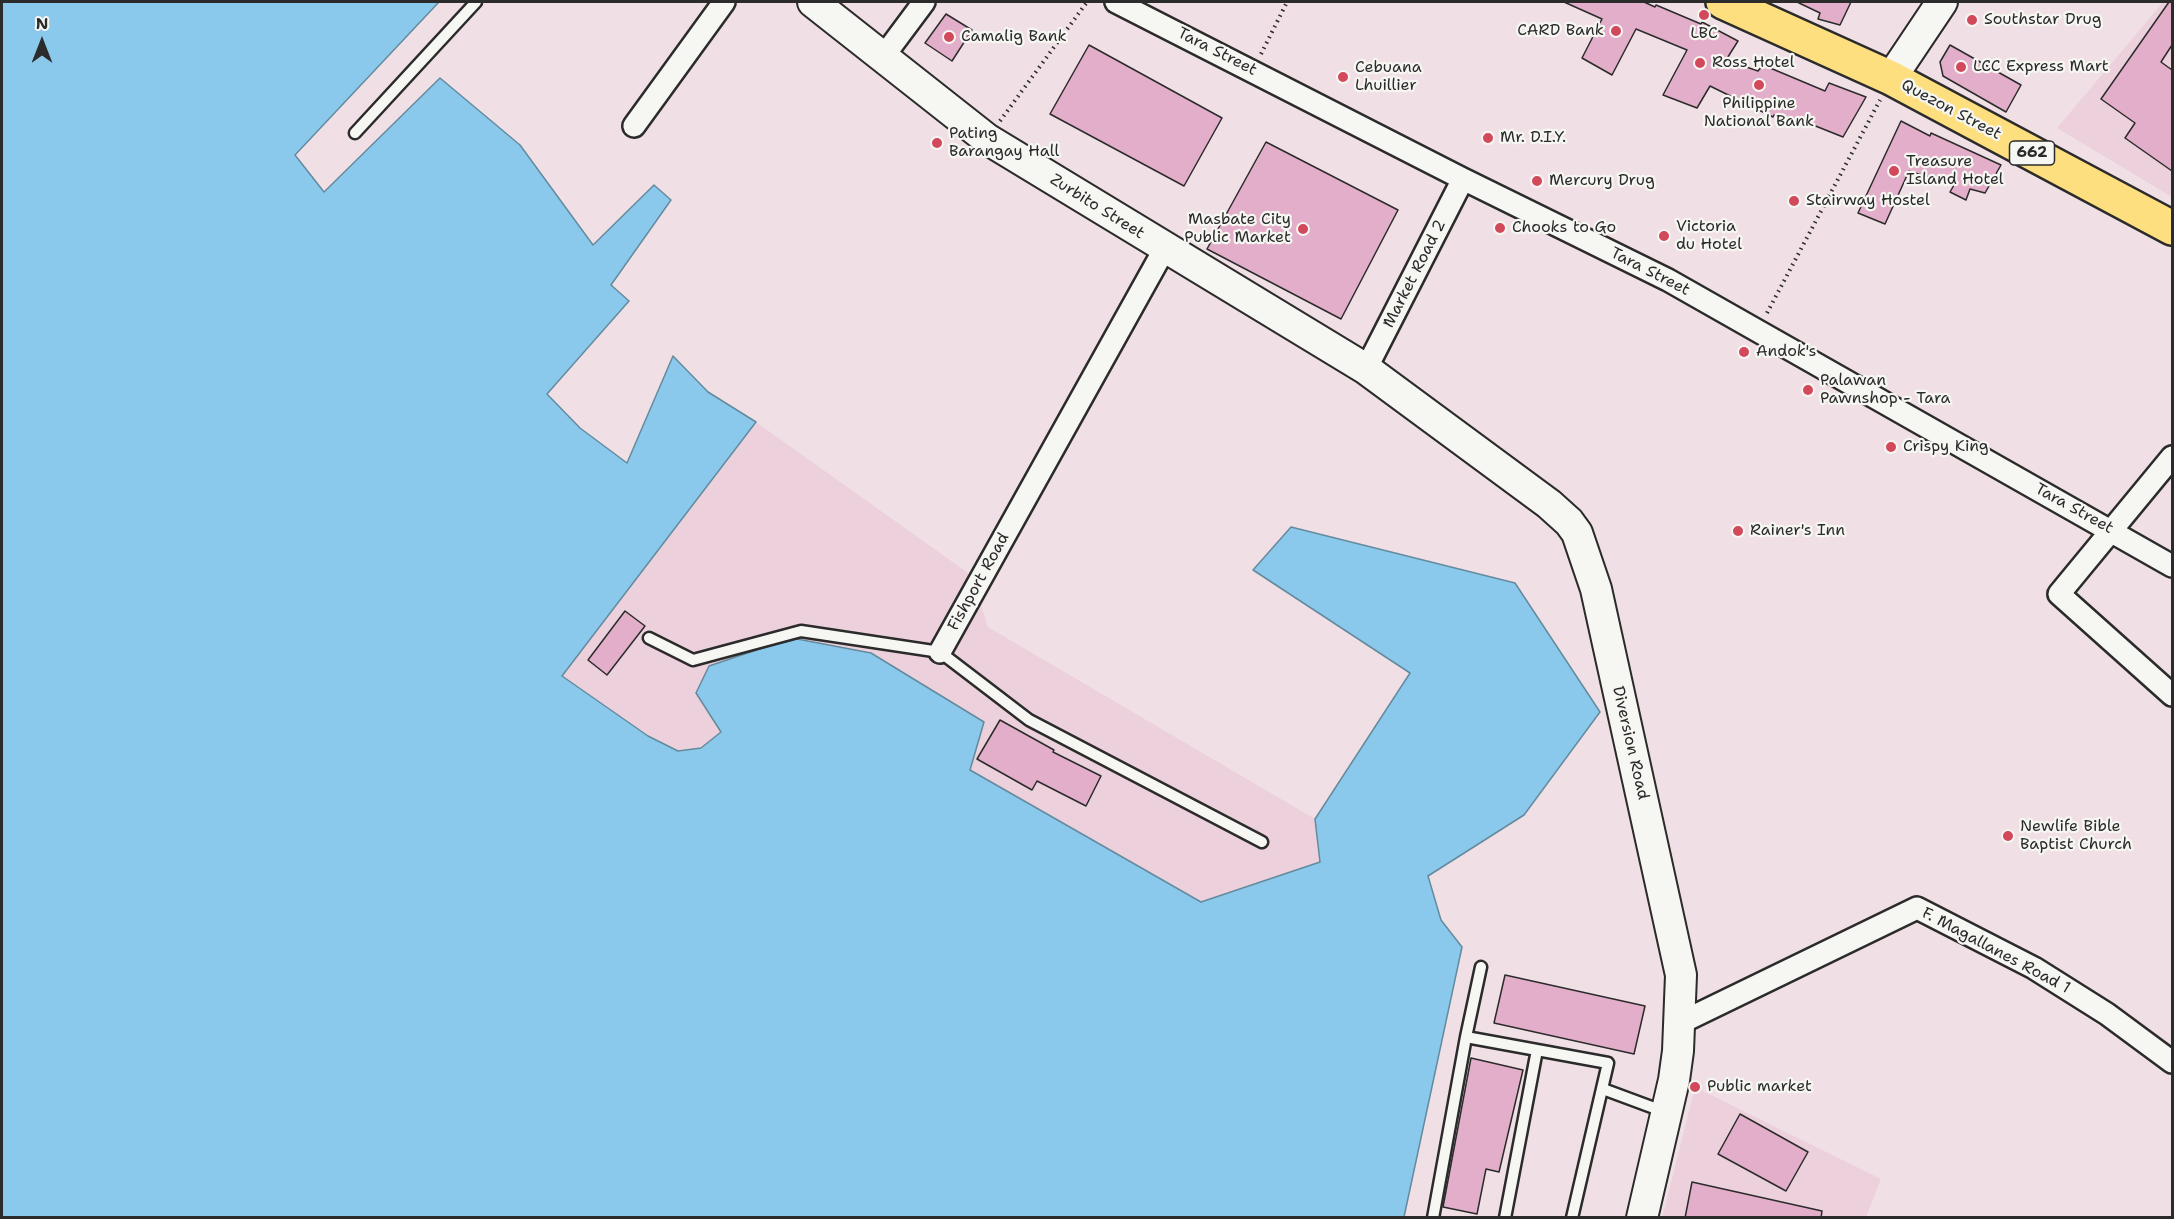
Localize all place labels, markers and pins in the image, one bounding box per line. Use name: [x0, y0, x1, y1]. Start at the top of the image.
marker: LBC: [1697, 8, 1711, 22]
place label: Southstar Drug: [1984, 10, 2102, 30]
marker: Southstar Drug: [1965, 13, 1979, 27]
place label: CARD Bank: [1517, 21, 1604, 41]
marker: CARD Bank: [1609, 24, 1623, 38]
place label: LBC: [1690, 24, 1718, 44]
place label: Camalig Bank: [961, 27, 1067, 47]
marker: Camalig Bank: [942, 30, 956, 44]
place label: Ross Hotel: [1712, 53, 1794, 73]
marker: Ross Hotel: [1693, 56, 1707, 70]
place label: LCC Express Mart: [1973, 57, 2109, 77]
place label: Cebuana Lhuillier: [1355, 58, 1422, 96]
marker: LCC Express Mart: [1954, 60, 1968, 74]
marker: Cebuana Lhuillier: [1336, 70, 1350, 84]
marker: Philippine National Bank: [1752, 78, 1766, 92]
place label: Philippine National Bank: [1704, 94, 1814, 132]
place label: Pating Barangay Hall: [949, 124, 1059, 162]
place label: Mr. D.I.Y.: [1500, 128, 1566, 148]
marker: Mr. D.I.Y.: [1481, 131, 1495, 145]
marker: Pating Barangay Hall: [930, 136, 944, 150]
place label: Treasure Island Hotel: [1906, 152, 2004, 190]
marker: Treasure Island Hotel: [1887, 164, 1901, 178]
place label: Mercury Drug: [1549, 171, 1655, 191]
marker: Mercury Drug: [1530, 174, 1544, 188]
place label: Stairway Hostel: [1806, 191, 1930, 211]
marker: Stairway Hostel: [1787, 194, 1801, 208]
place label: Masbate City Public Market: [1184, 210, 1291, 248]
place label: Victoria du Hotel: [1676, 217, 1742, 255]
place label: Chooks to Go: [1512, 218, 1616, 238]
marker: Chooks to Go: [1493, 221, 1507, 235]
marker: Masbate City Public Market: [1296, 222, 1310, 236]
marker: Victoria du Hotel: [1657, 229, 1671, 243]
place label: Andok's: [1756, 342, 1816, 362]
marker: Andok's: [1737, 345, 1751, 359]
place label: Palawan Pawnshop - Tara: [1820, 371, 1950, 409]
marker: Palawan Pawnshop - Tara: [1801, 383, 1815, 397]
place label: Crispy King: [1903, 437, 1989, 457]
marker: Crispy King: [1884, 440, 1898, 454]
place label: Rainer's Inn: [1750, 521, 1845, 541]
marker: Rainer's Inn: [1731, 524, 1745, 538]
place label: Newlife Bible Baptist Church: [2020, 817, 2132, 855]
marker: Newlife Bible Baptist Church: [2001, 829, 2015, 843]
place label: Public market: [1707, 1077, 1812, 1097]
marker: Public market: [1688, 1080, 1702, 1094]

